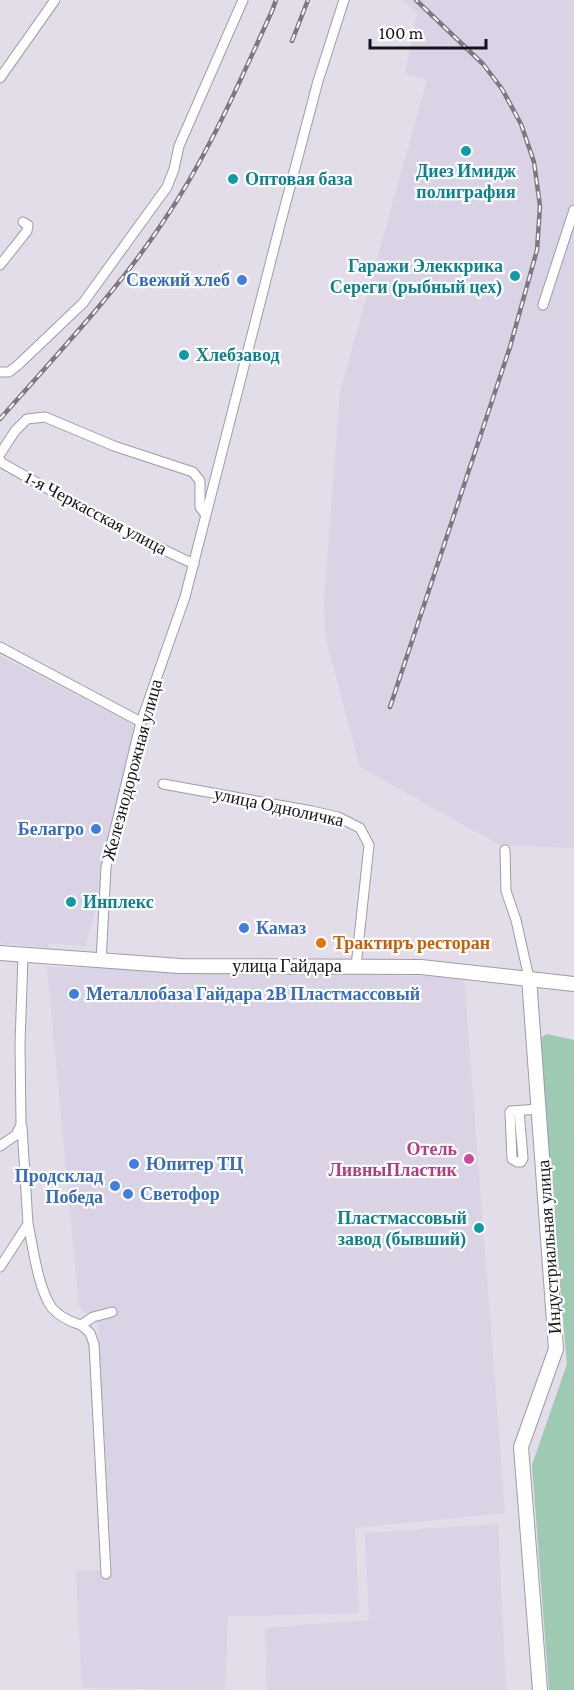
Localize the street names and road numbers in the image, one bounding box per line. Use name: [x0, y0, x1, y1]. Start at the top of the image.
street label: 1-я Черкасская улица: [22, 467, 170, 559]
street label: Железнодорожная улица: [98, 677, 166, 863]
street label: улица Одноличка: [212, 783, 346, 831]
street label: улица Гайдара: [232, 956, 342, 976]
street label: Индустриальная улица: [533, 1159, 565, 1335]

